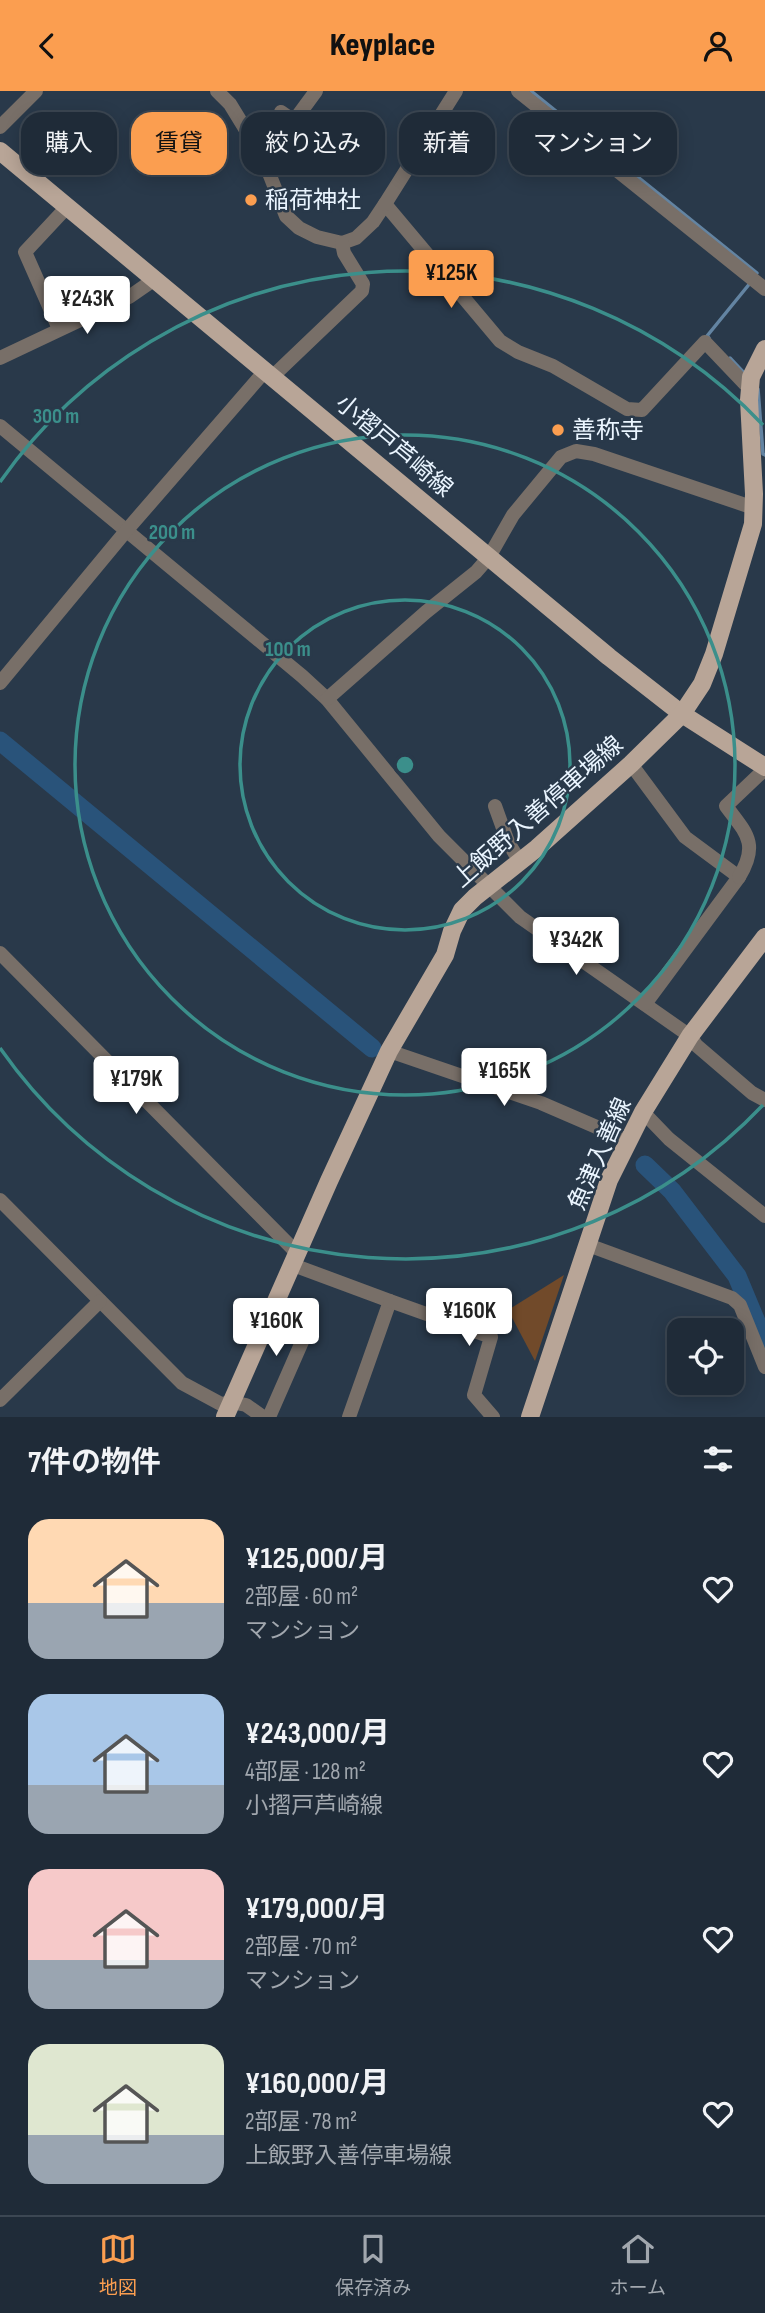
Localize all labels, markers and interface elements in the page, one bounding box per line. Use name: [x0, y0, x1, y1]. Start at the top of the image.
text: Keyplace: [330, 26, 435, 65]
icon: back: [28, 27, 66, 65]
icon: person: [699, 27, 737, 65]
chip: 購入: [21, 112, 117, 175]
chip: 賃貸: [131, 112, 227, 175]
chip: 絞り込み: [241, 112, 385, 175]
chip: 新着: [399, 112, 495, 175]
chip: マンション: [509, 112, 677, 175]
place label: 稲荷神社: [265, 186, 361, 215]
marker: 稲荷神社: [243, 192, 259, 208]
pin: ¥125K: [402, 251, 500, 310]
text: ¥125K: [425, 259, 477, 287]
pin: ¥243K: [38, 277, 136, 336]
text: ¥243K: [60, 285, 114, 313]
street label: 小摺戸芦崎線: [330, 389, 458, 503]
text: 300 m: [33, 404, 79, 429]
place label: 善称寺: [572, 416, 644, 445]
marker: 善称寺: [550, 422, 566, 438]
text: 200 m: [149, 520, 195, 545]
text: 100 m: [265, 637, 311, 662]
street label: 上飯野入善停車場線: [447, 730, 629, 894]
centre of rings: [393, 753, 417, 777]
pin: ¥342K: [527, 917, 625, 977]
text: ¥342K: [549, 926, 603, 954]
pin: ¥165K: [455, 1049, 553, 1108]
pin: ¥179K: [87, 1056, 185, 1116]
text: ¥165K: [477, 1057, 531, 1085]
text: ¥179K: [110, 1065, 162, 1093]
street label: 魚津入善線: [562, 1093, 638, 1215]
pin: ¥160K: [420, 1289, 518, 1348]
text: ¥160K: [442, 1297, 496, 1325]
pin: ¥160K: [227, 1299, 325, 1358]
text: ¥160K: [249, 1307, 303, 1335]
map controls: [667, 1318, 744, 1395]
button: locate: [667, 1318, 744, 1395]
icon: filters: [699, 1440, 737, 1478]
text: 7件の物件: [28, 1445, 161, 1481]
text: ¥125,000/月: [245, 1541, 388, 1577]
icon: home: [84, 1547, 168, 1631]
icon: heart: [699, 1570, 737, 1608]
text: 2部屋 · 60 m²: [245, 1583, 358, 1611]
text: マンション: [245, 1617, 360, 1645]
text: ¥243,000/月: [245, 1716, 390, 1752]
icon: home: [84, 1722, 168, 1806]
icon: heart: [699, 1745, 737, 1783]
text: 4部屋 · 128 m²: [245, 1758, 366, 1786]
text: 小摺戸芦崎線: [245, 1792, 383, 1820]
text: ¥179,000/月: [245, 1891, 388, 1927]
icon: home: [84, 1897, 168, 1981]
icon: heart: [699, 1920, 737, 1958]
text: 2部屋 · 70 m²: [245, 1933, 357, 1961]
text: マンション: [245, 1967, 360, 1995]
text: ¥160,000/月: [245, 2066, 389, 2102]
icon: home: [84, 2072, 168, 2156]
icon: heart: [699, 2095, 737, 2133]
text: 2部屋 · 78 m²: [245, 2108, 357, 2136]
text: 上飯野入善停車場線: [245, 2142, 452, 2170]
tab: 地図: [99, 2230, 137, 2300]
tab: 保存済み: [335, 2230, 411, 2300]
tab: ホーム: [609, 2230, 666, 2300]

